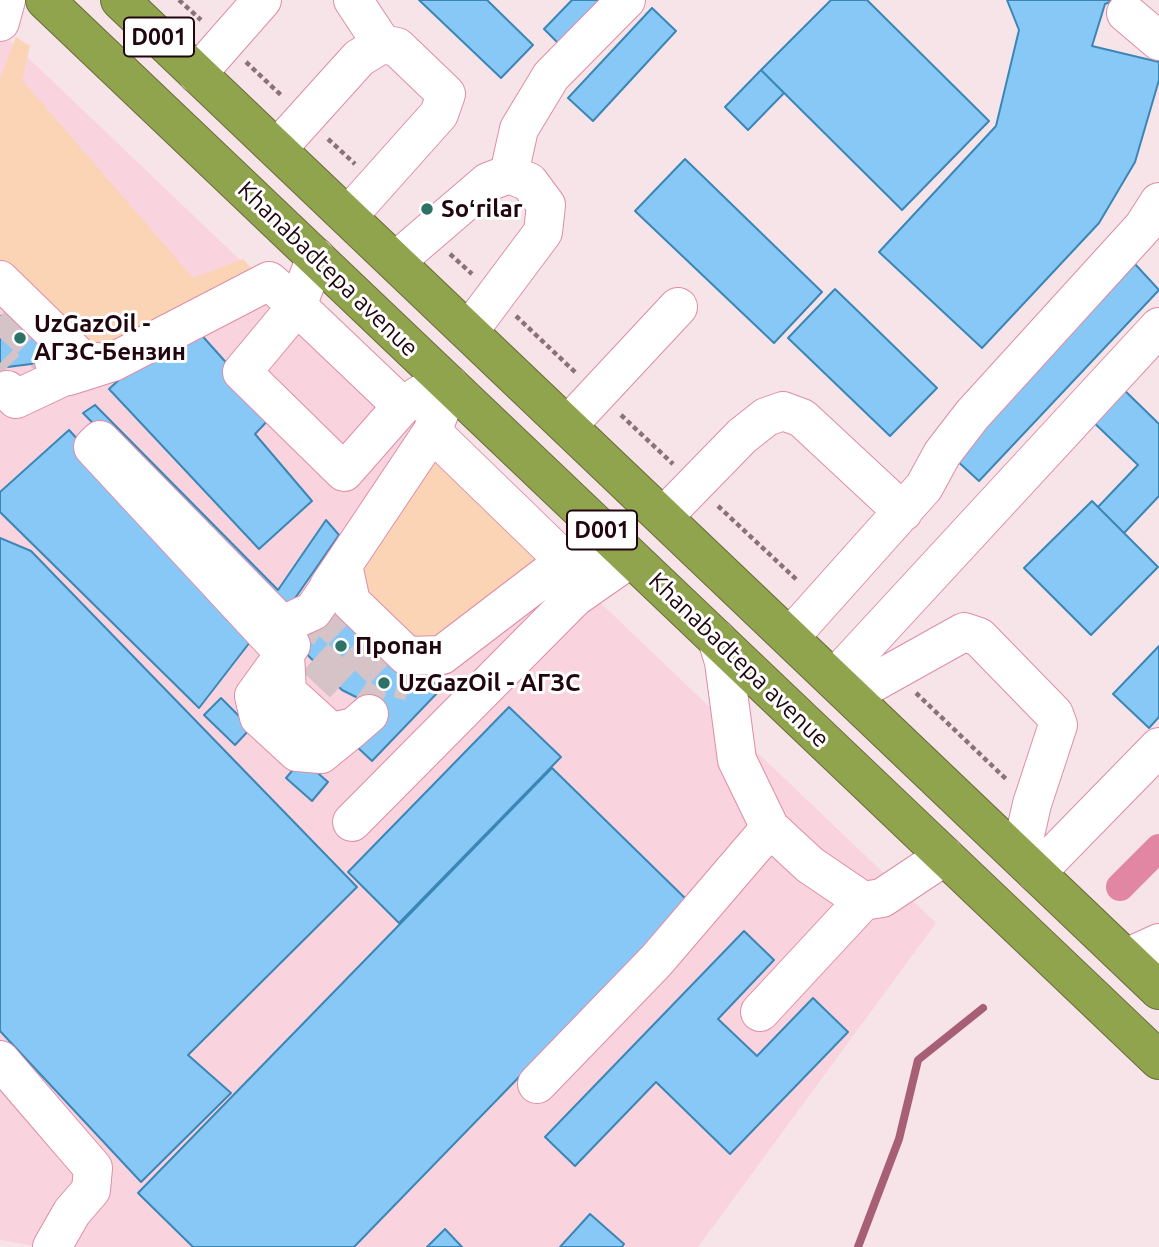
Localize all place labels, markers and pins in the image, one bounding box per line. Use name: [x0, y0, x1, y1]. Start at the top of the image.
place label: Soʻrilar: [441, 195, 523, 223]
marker: Soʻrilar: [419, 201, 435, 217]
place label: UzGazOil - АГЗС-Бензин: [34, 310, 186, 366]
marker: UzGazOil - АГЗС-Бензин: [12, 330, 28, 346]
place label: Пропан: [355, 632, 442, 660]
marker: Пропан: [333, 638, 349, 654]
place label: UzGazOil - АГЗС: [398, 669, 580, 697]
marker: UzGazOil - АГЗС: [376, 675, 392, 691]

